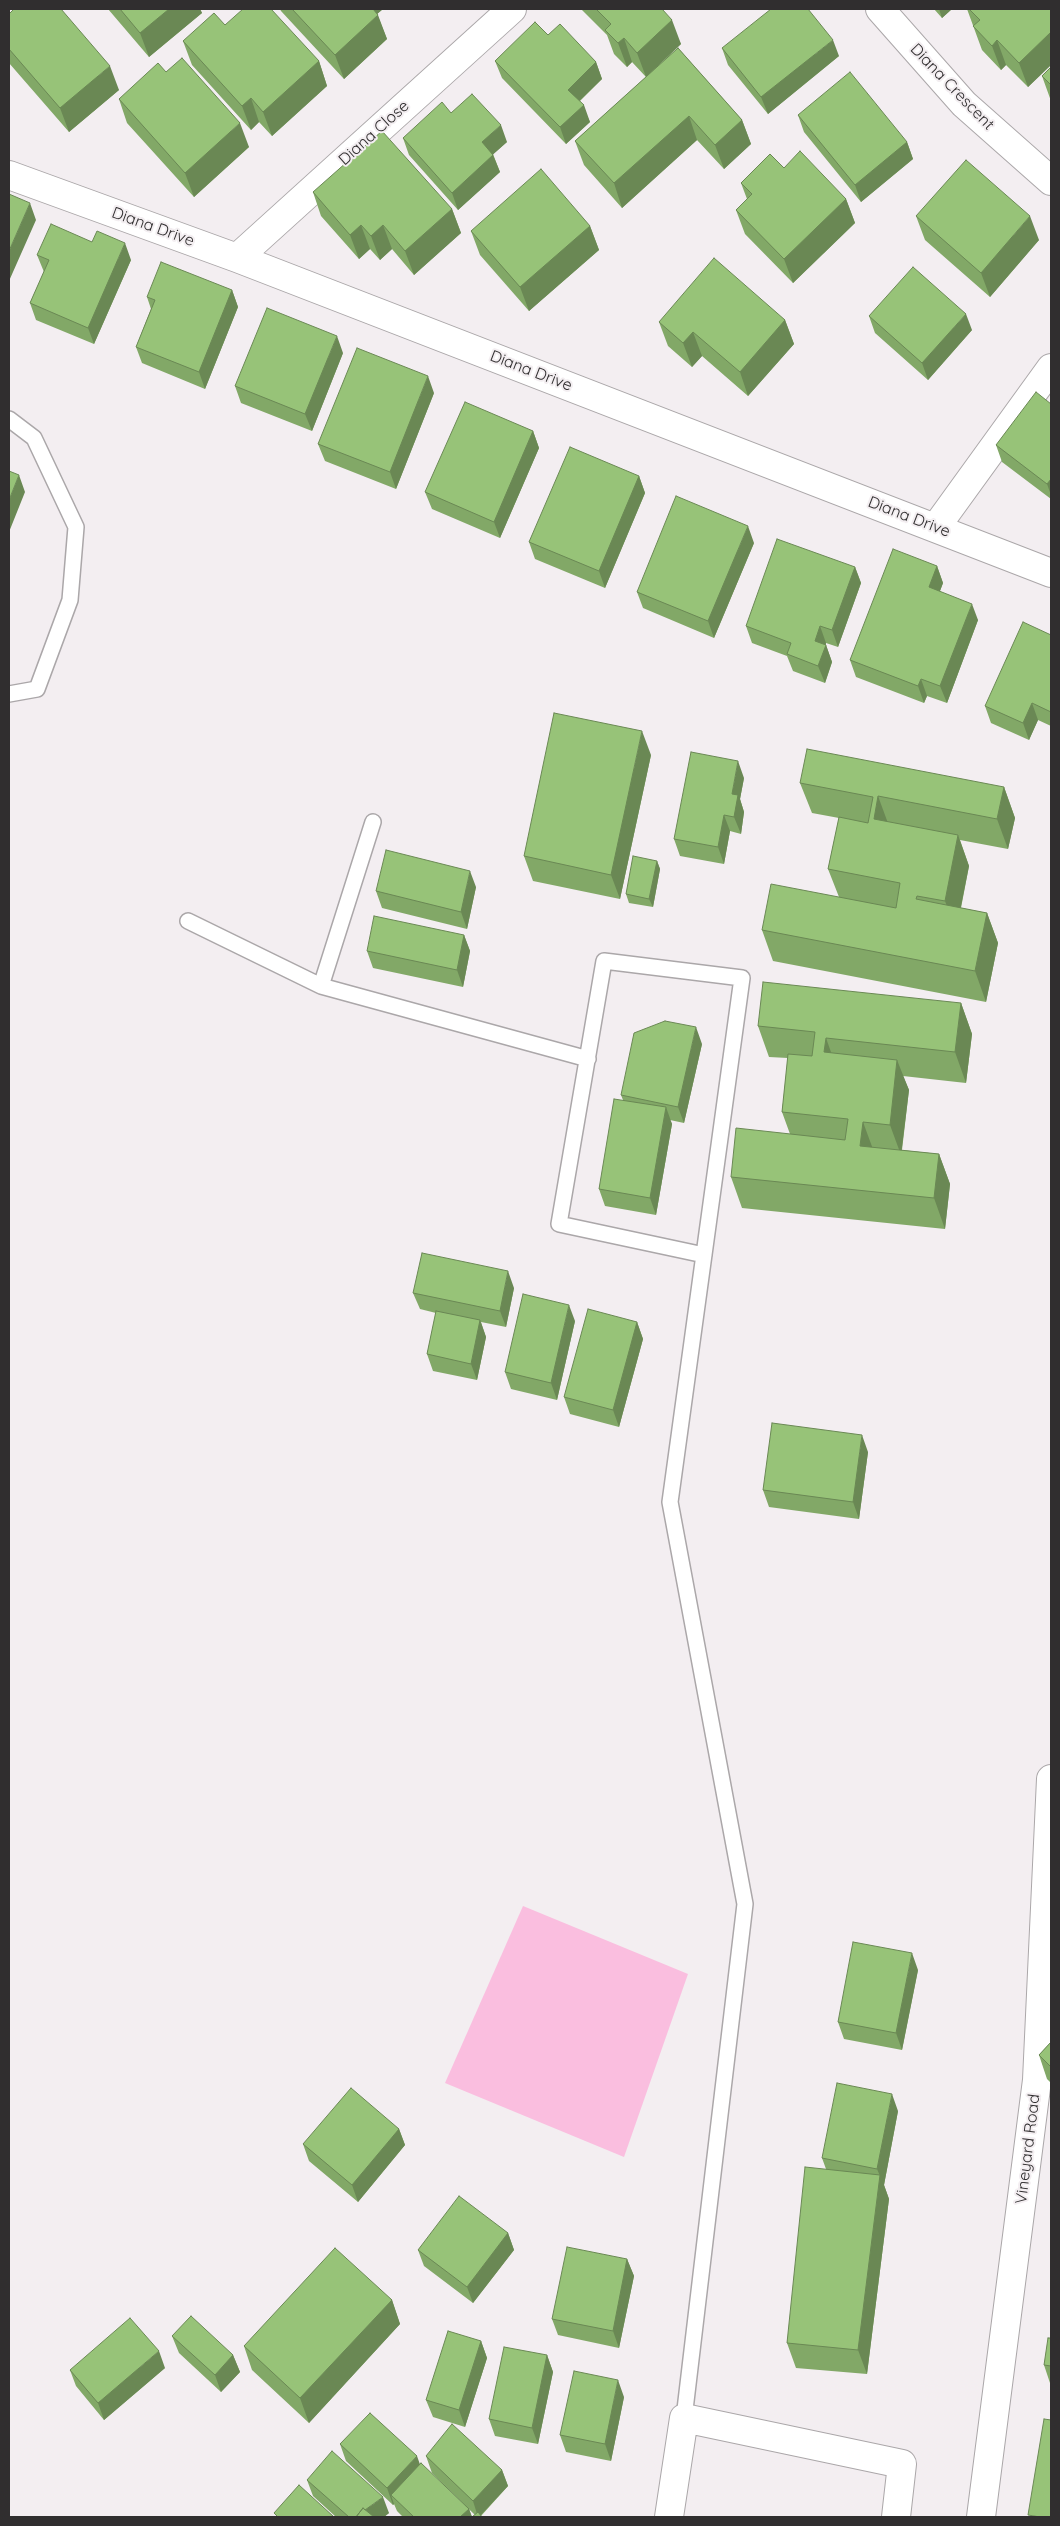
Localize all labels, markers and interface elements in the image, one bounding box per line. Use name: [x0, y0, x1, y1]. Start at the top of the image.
street label: Diana Crescent: [906, 40, 998, 134]
street label: Diana Close: [335, 96, 413, 170]
street label: Diana Drive: [109, 203, 197, 251]
street label: Diana Drive: [487, 347, 575, 395]
street label: Diana Drive: [865, 493, 953, 541]
street label: Vineyard Road: [1012, 2093, 1044, 2205]

